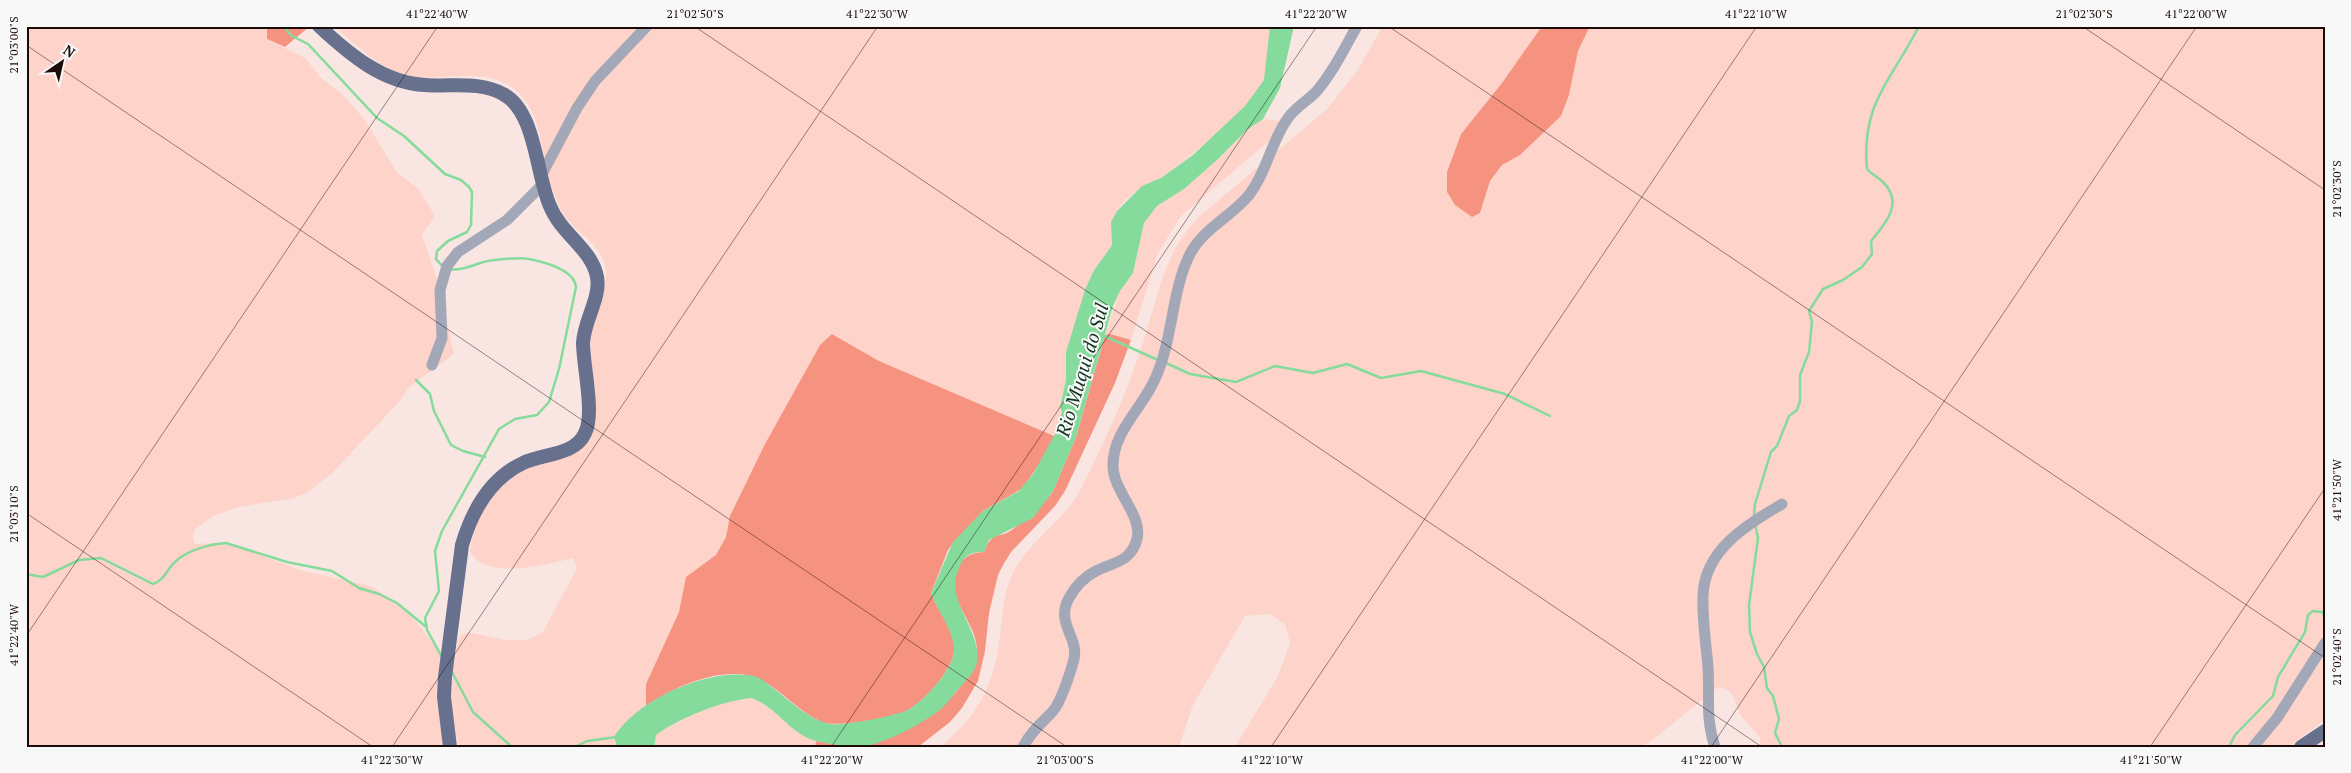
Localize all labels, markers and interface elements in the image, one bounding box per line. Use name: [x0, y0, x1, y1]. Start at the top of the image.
text: 41°22'40"W: [406, 6, 469, 21]
text: 21°02'50"S: [666, 6, 724, 21]
text: 41°22'30"W: [846, 6, 909, 21]
text: 41°22'20"W: [1285, 6, 1348, 21]
text: 41°22'10"W: [1725, 6, 1788, 21]
text: 21°02'30"S: [2055, 6, 2113, 21]
text: 41°22'00"W: [2165, 6, 2228, 21]
text: 21°03'00"S: [6, 16, 21, 74]
north arrow: [38, 38, 88, 88]
text: N: [60, 40, 80, 62]
text: 21°02'30"S: [2329, 160, 2344, 218]
water label: Rio Muqui do Sul: [1049, 300, 1114, 440]
text: 41°21'50"W: [2329, 458, 2344, 521]
text: 21°03'10"S: [6, 485, 21, 543]
text: 41°22'40"W: [6, 603, 21, 666]
text: 21°02'40"S: [2329, 628, 2344, 686]
text: 41°22'30"W: [361, 752, 424, 767]
text: 41°22'20"W: [801, 752, 864, 767]
text: 21°03'00"S: [1036, 752, 1094, 767]
text: 41°22'10"W: [1241, 752, 1304, 767]
text: 41°22'00"W: [1681, 752, 1744, 767]
text: 41°21'50"W: [2120, 752, 2183, 767]

